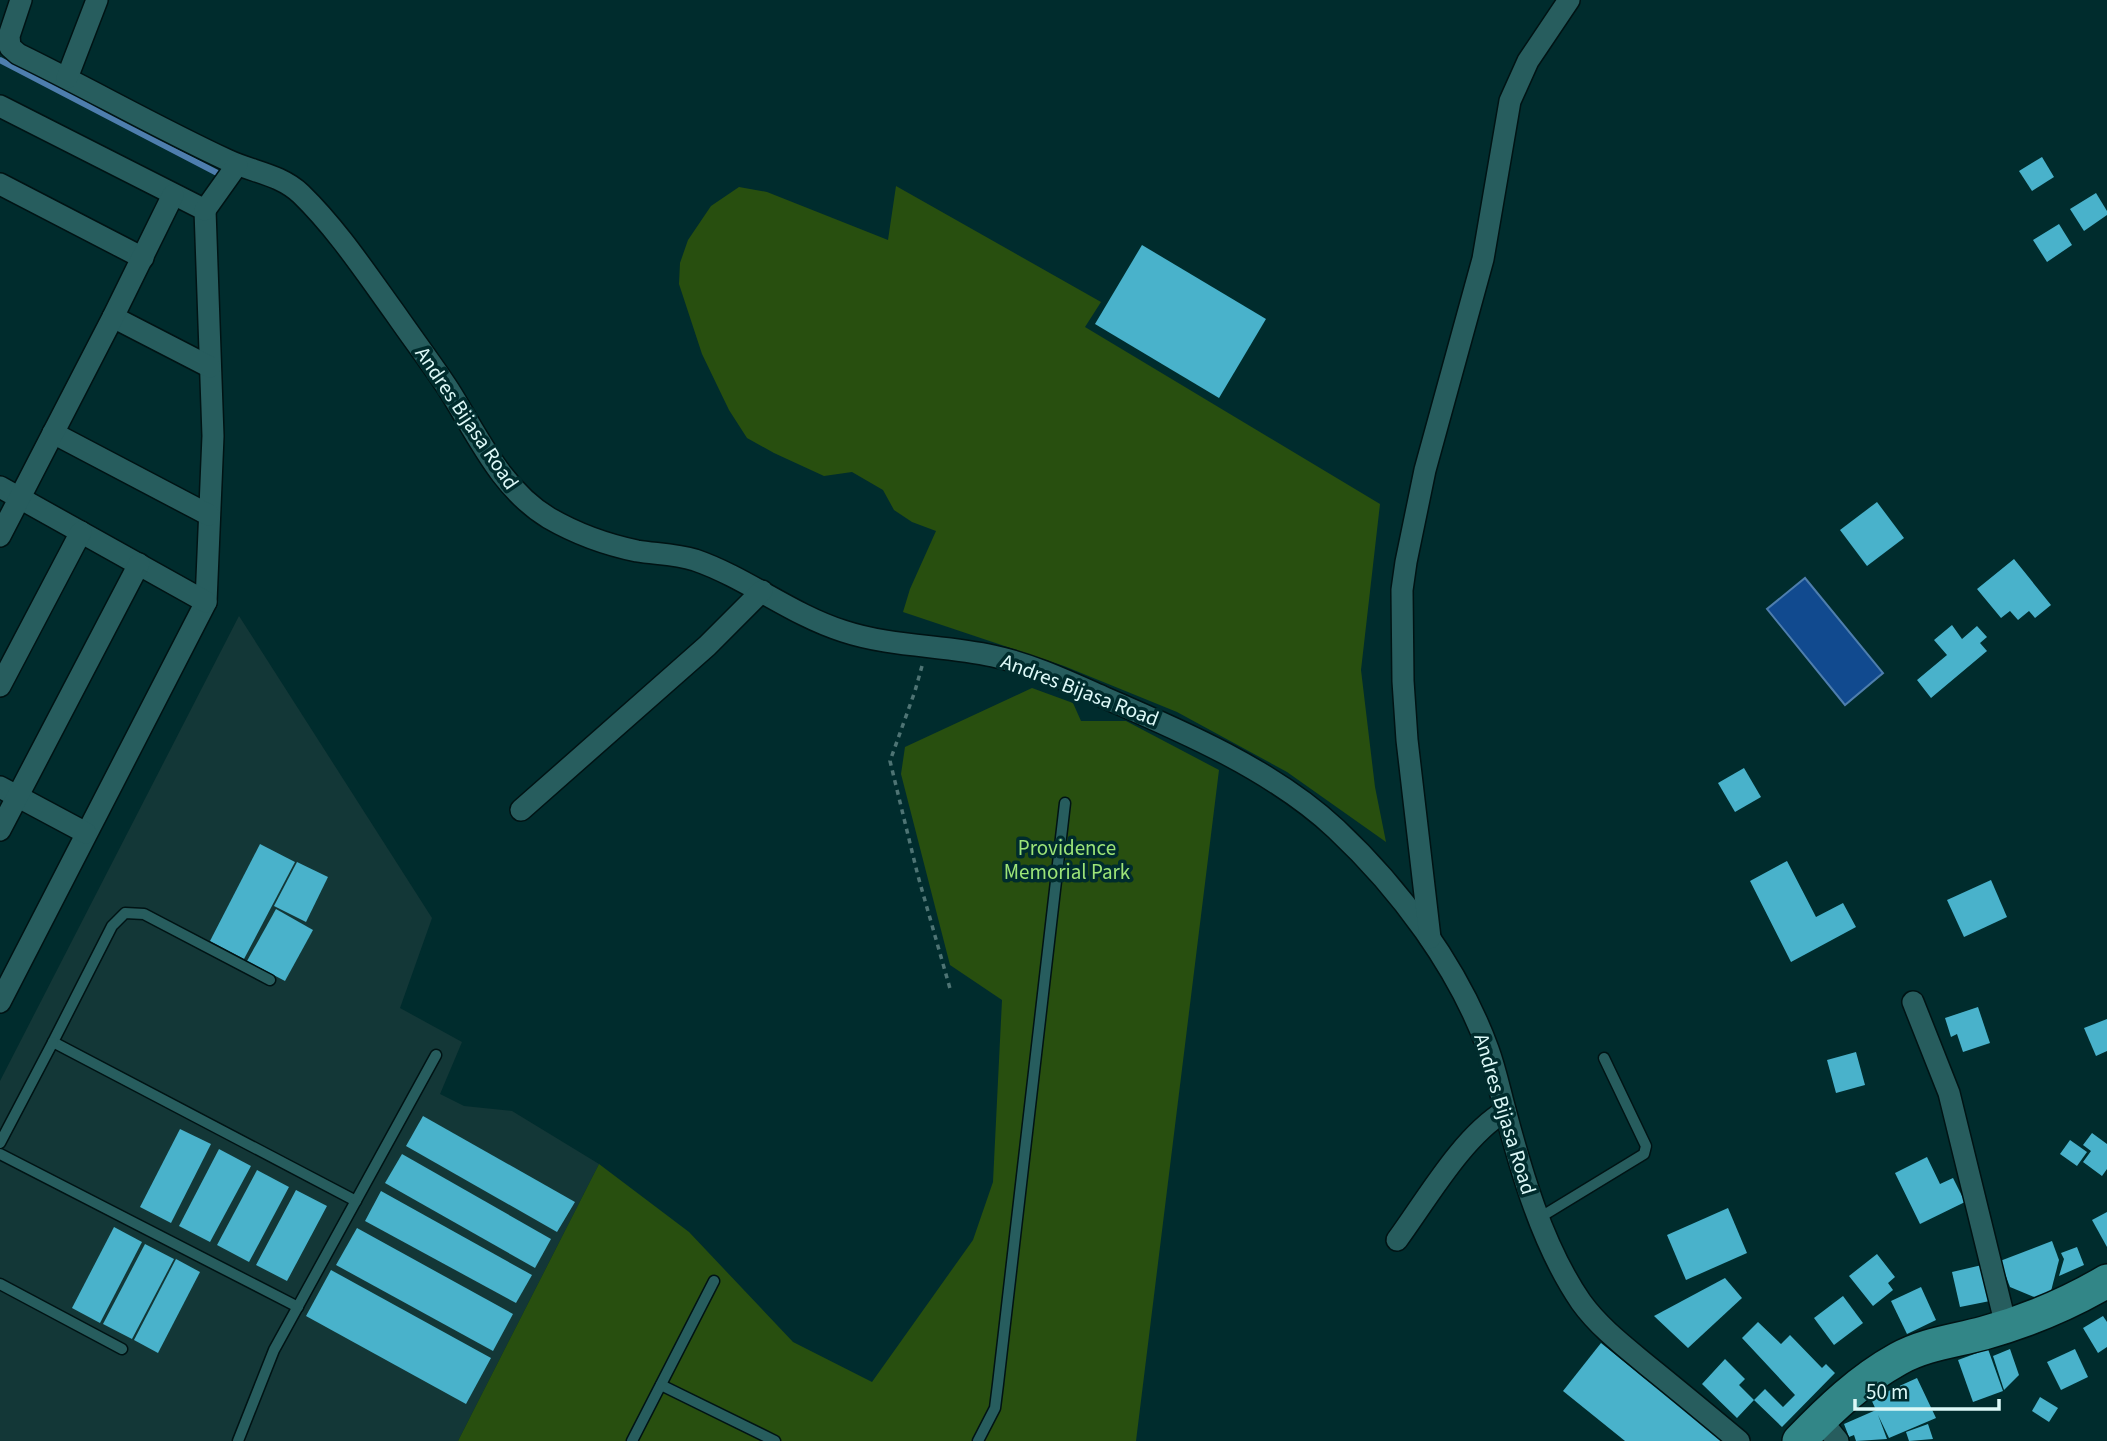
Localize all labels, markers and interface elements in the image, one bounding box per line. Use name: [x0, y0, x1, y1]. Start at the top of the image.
street label: Andres Bijasa Road: [408, 340, 526, 496]
street label: Andres Bijasa Road: [997, 646, 1163, 734]
park label: Providence Memorial Park: [1004, 833, 1131, 887]
street label: Andres Bijasa Road: [1466, 1030, 1544, 1198]
scale bar: [1855, 1368, 1998, 1412]
text: 50 m: [1866, 1377, 1908, 1407]

